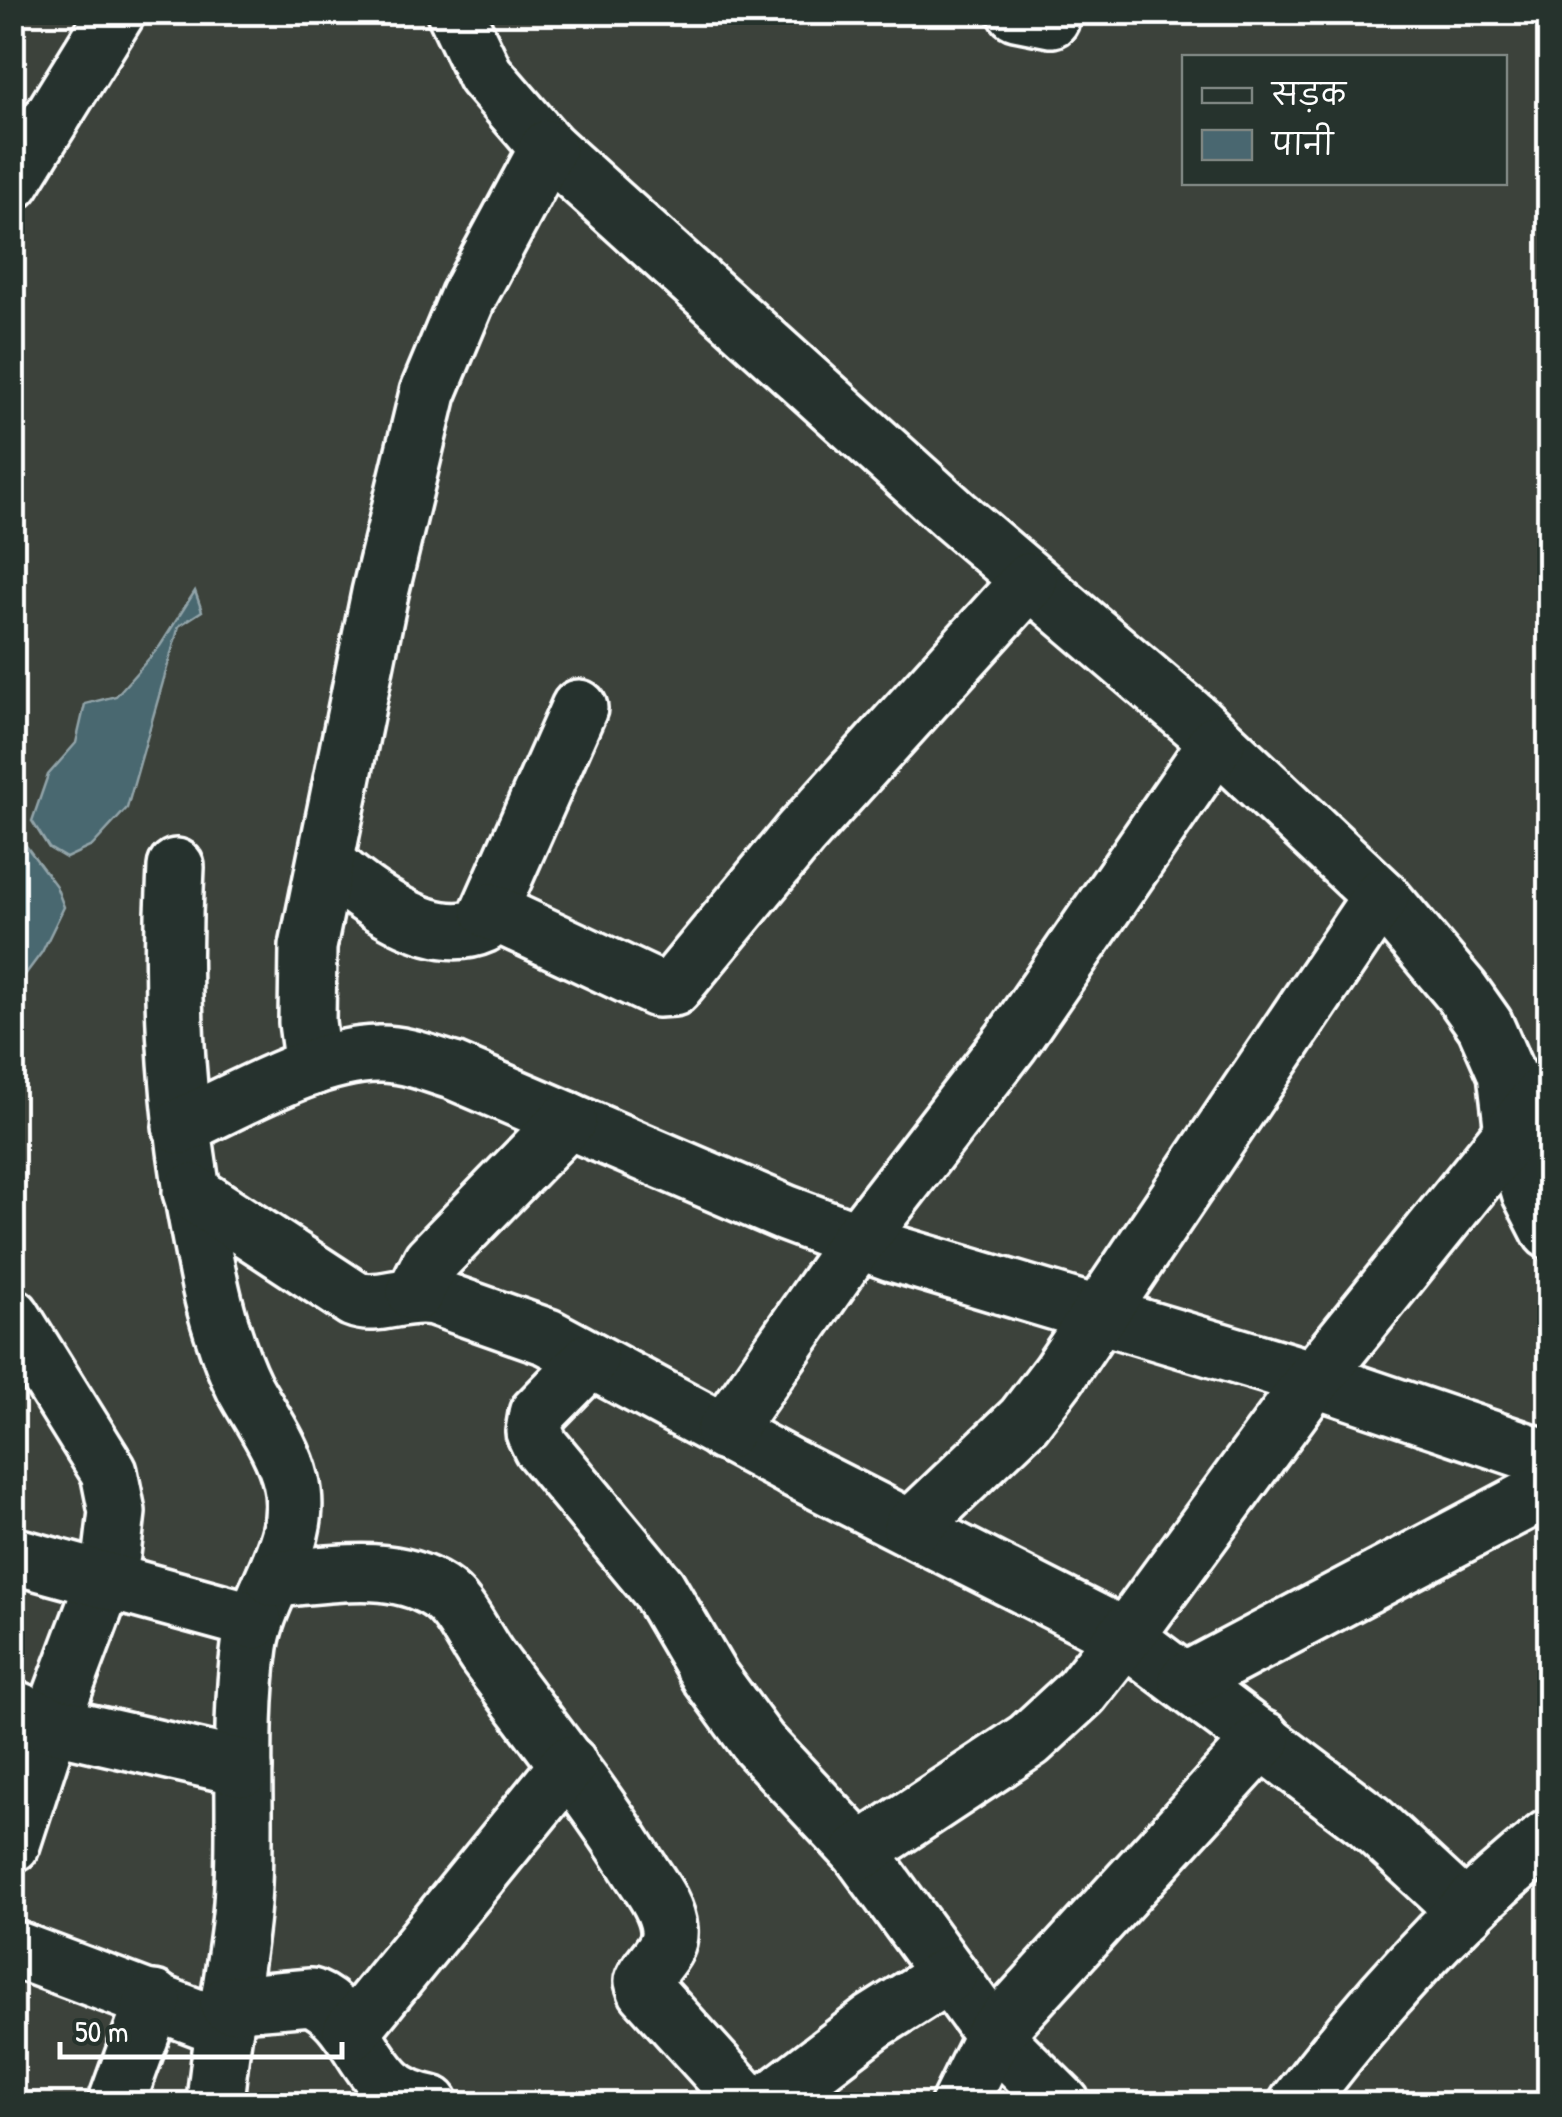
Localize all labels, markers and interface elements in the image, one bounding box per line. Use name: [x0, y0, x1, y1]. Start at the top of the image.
legend: [1182, 55, 1507, 185]
text: सड़क: [1270, 74, 1348, 114]
text: पानी: [1270, 122, 1335, 164]
scale bar: [60, 1997, 342, 2059]
text: 50 m: [75, 2011, 128, 2051]

